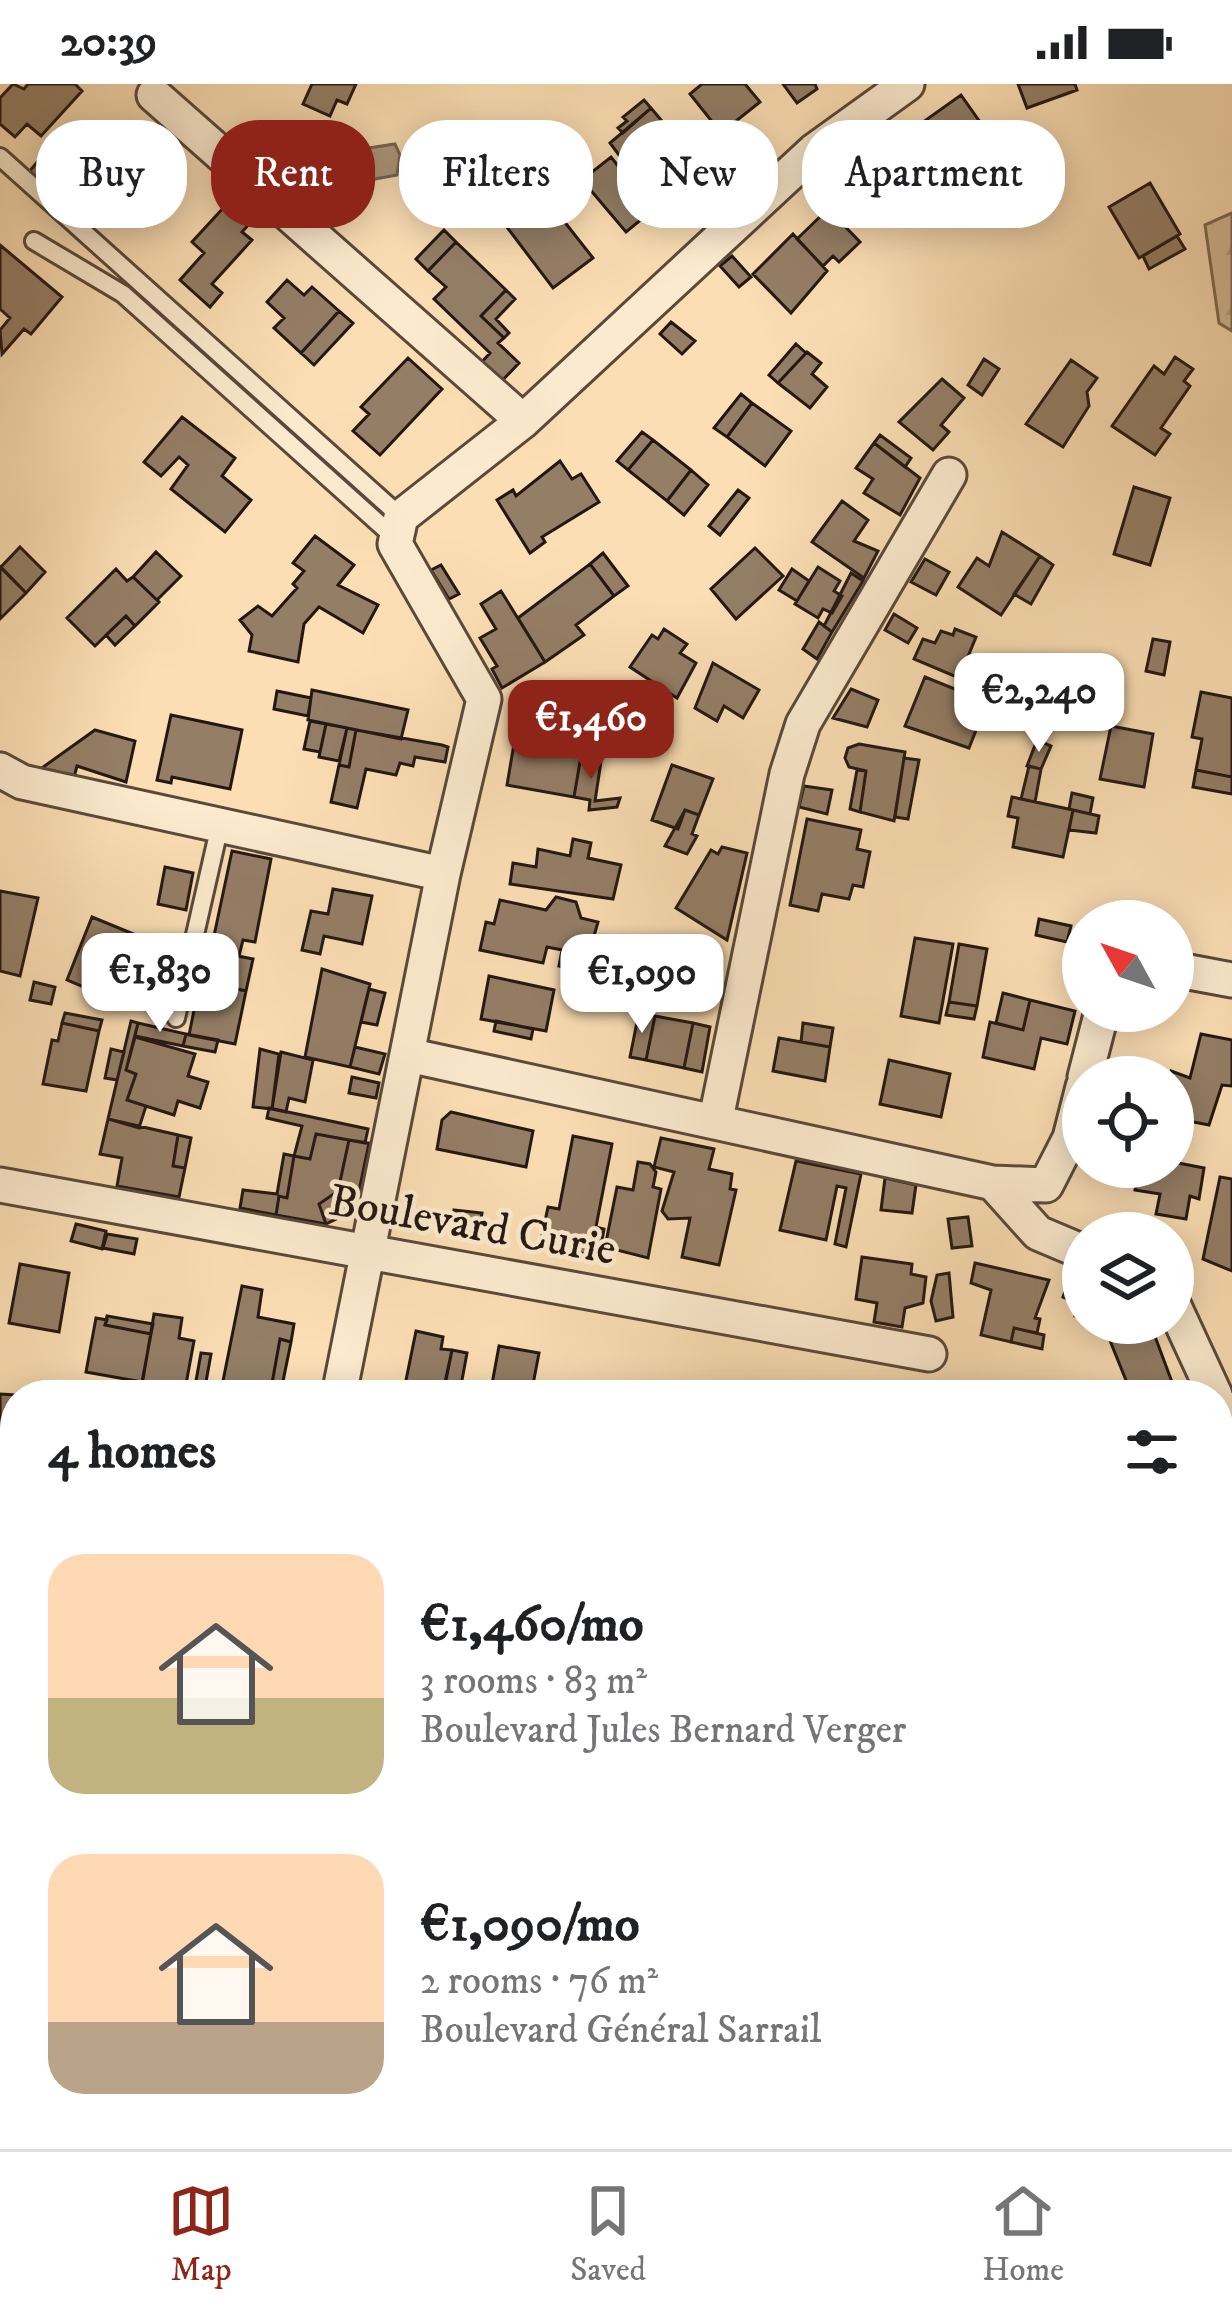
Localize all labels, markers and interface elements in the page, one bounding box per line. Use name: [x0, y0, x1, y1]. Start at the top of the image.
text: 20:39: [60, 14, 157, 70]
chip: Buy: [36, 120, 187, 228]
chip: Rent: [211, 120, 375, 228]
chip: Filters: [399, 120, 593, 228]
chip: New: [617, 120, 778, 228]
chip: Apartment: [802, 120, 1065, 228]
pin: €2,240: [941, 653, 1137, 755]
text: €2,240: [981, 667, 1097, 716]
pin: €1,460: [493, 680, 689, 782]
text: €1,460: [535, 694, 647, 743]
north arrow: [1062, 900, 1194, 1032]
map controls: [1062, 900, 1194, 1344]
pin: €1,830: [62, 933, 258, 1035]
pin: €1,090: [544, 934, 740, 1036]
text: €1,830: [109, 947, 211, 996]
text: €1,090: [587, 948, 697, 997]
button: locate: [1062, 1056, 1194, 1188]
street label: Boulevard Curie: [325, 1173, 620, 1279]
button: layers: [1062, 1212, 1194, 1344]
icon: filters: [1119, 1419, 1185, 1485]
text: 4 homes: [48, 1420, 216, 1484]
text: €1,460/mo: [420, 1593, 644, 1657]
icon: home: [144, 1602, 288, 1746]
text: 3 rooms · 83 m²: [420, 1657, 647, 1706]
text: Boulevard Jules Bernard Verger: [420, 1706, 906, 1755]
text: €1,090/mo: [420, 1893, 640, 1957]
icon: home: [144, 1902, 288, 2046]
text: 2 rooms · 76 m²: [420, 1957, 658, 2006]
text: Boulevard Général Sarrail: [420, 2006, 821, 2055]
tab: Map: [168, 2178, 234, 2291]
tab: Saved: [570, 2178, 646, 2291]
tab: Home: [982, 2178, 1064, 2291]

